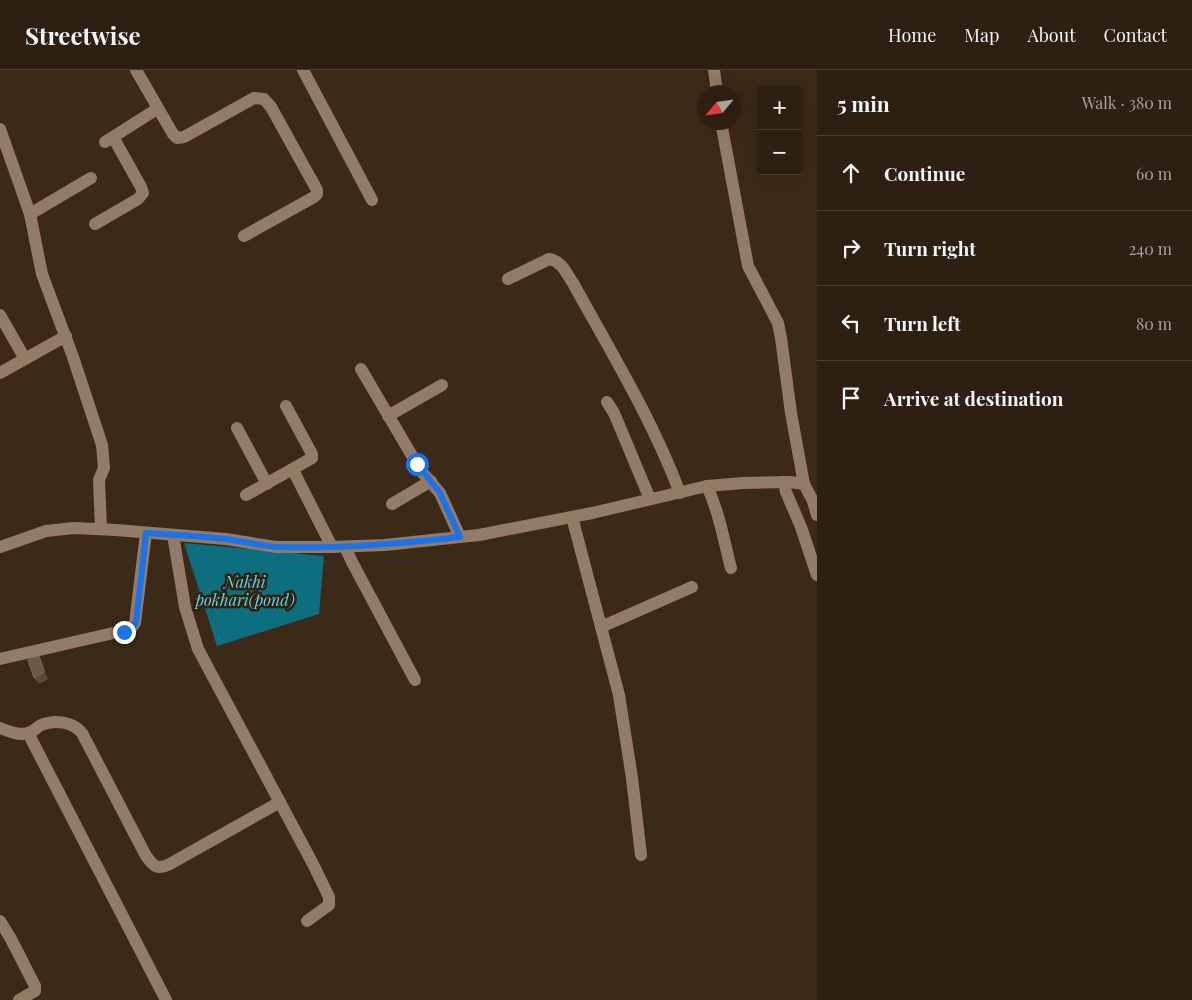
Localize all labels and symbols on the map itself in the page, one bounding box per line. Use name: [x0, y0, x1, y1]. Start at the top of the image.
north arrow: [697, 85, 742, 130]
route start: [406, 453, 429, 476]
water label: Nakhi pokhari(pond): [193, 571, 295, 610]
route end: [113, 621, 136, 644]

